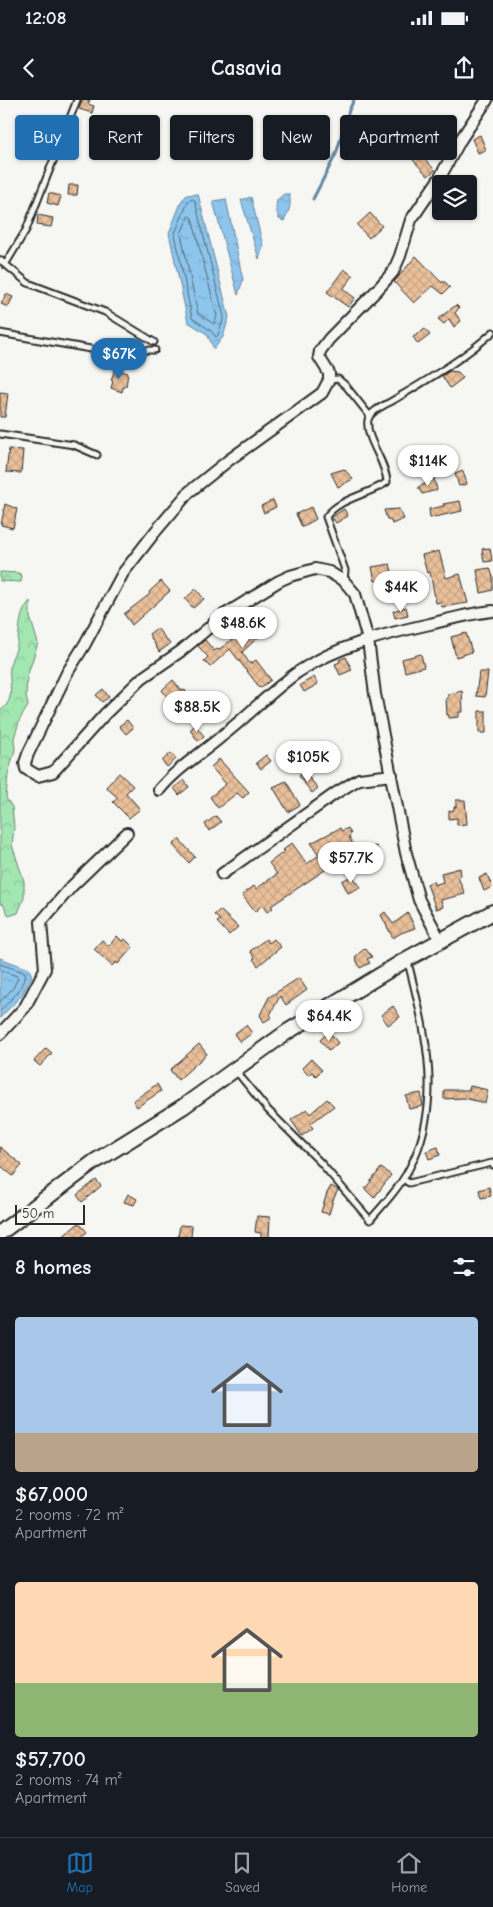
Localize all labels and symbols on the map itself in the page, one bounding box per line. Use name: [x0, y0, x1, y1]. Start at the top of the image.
pin: $67K: [89, 338, 149, 380]
pin: $114K: [393, 444, 463, 487]
pin: $44K: [371, 570, 431, 613]
pin: $48.6K: [202, 606, 284, 649]
pin: $88.5K: [156, 690, 238, 733]
pin: $105K: [273, 740, 343, 783]
pin: $57.7K: [310, 842, 392, 884]
pin: $64.4K: [288, 1000, 370, 1042]
scale bar: [15, 1202, 85, 1225]

